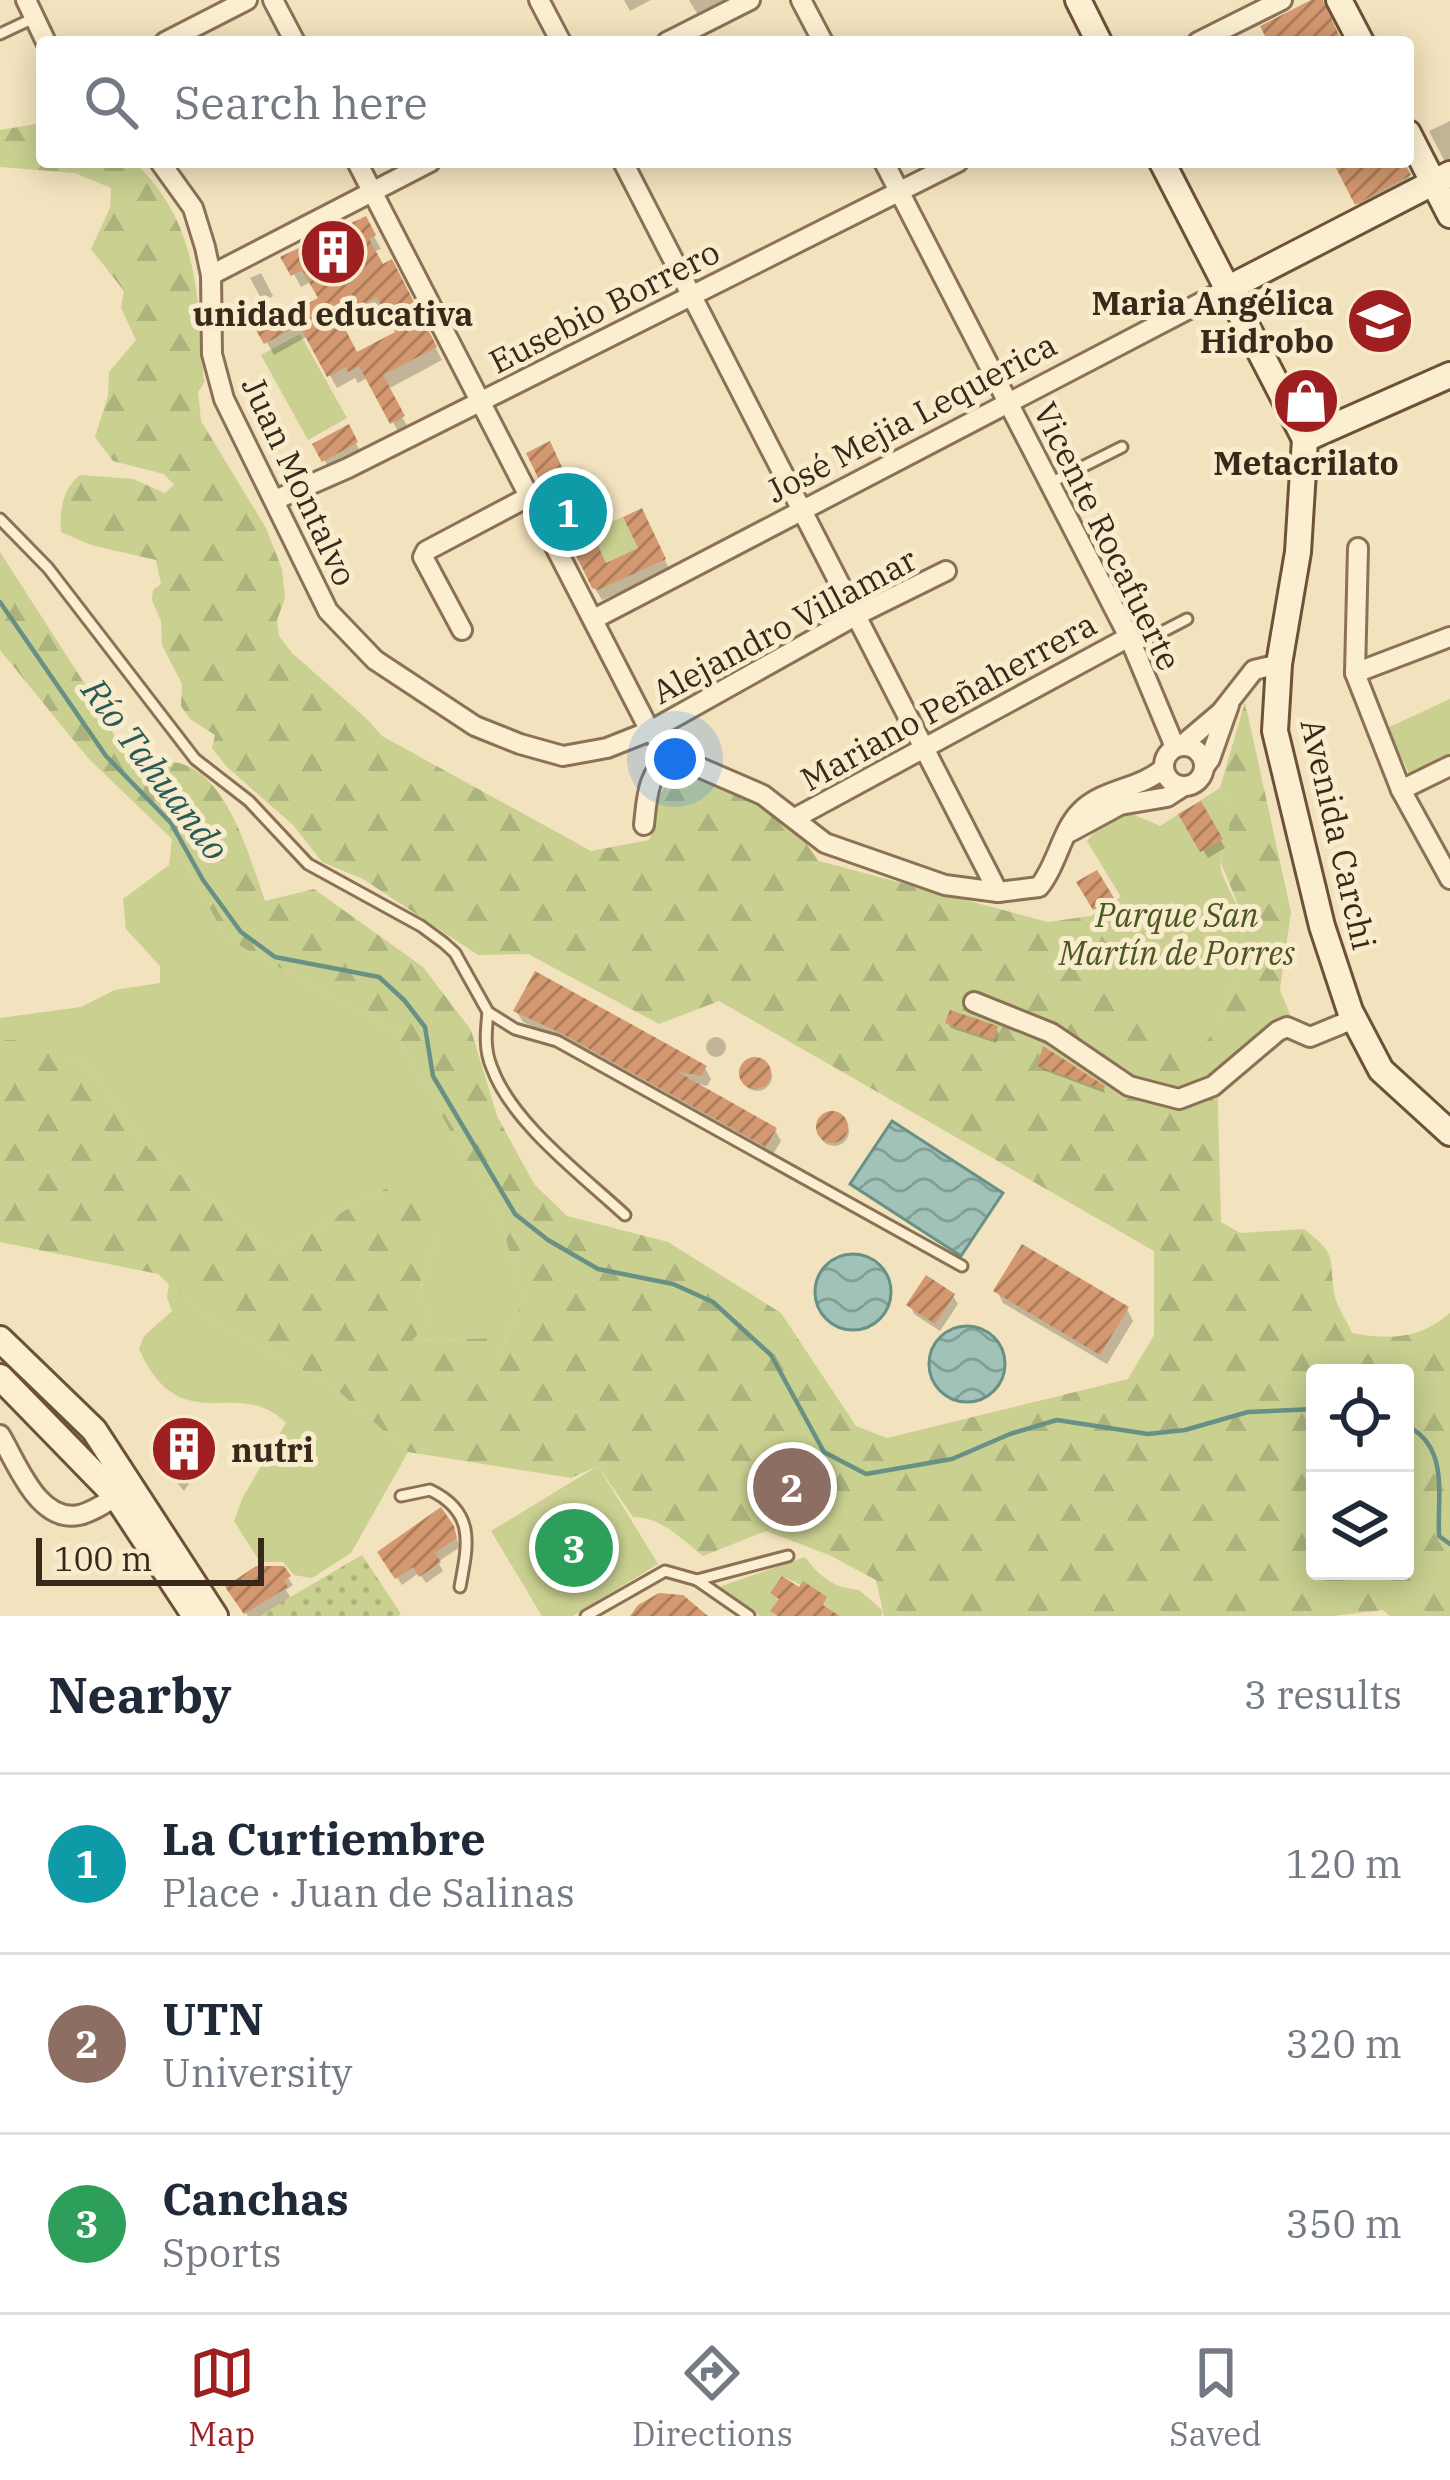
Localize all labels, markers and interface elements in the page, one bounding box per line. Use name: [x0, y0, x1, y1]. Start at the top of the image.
search box: [36, 36, 1414, 168]
icon: search: [78, 69, 144, 135]
text: Search here: [174, 73, 428, 131]
building icon: unidad educativa: [298, 217, 368, 287]
street label: Eusebio Borrero: [482, 229, 726, 383]
place label: Maria Angélica Hidrobo: [1091, 281, 1334, 362]
school or university icon: Maria Angélica Hidrobo: [1345, 286, 1415, 356]
place label: unidad educativa: [193, 292, 473, 335]
street label: José Mejia Lequerica: [758, 322, 1064, 512]
shop icon: Metacrilato: [1271, 366, 1341, 436]
street label: Juan Montalvo: [233, 369, 367, 593]
street label: Vicente Rocafuerte: [1024, 395, 1192, 677]
place label: Metacrilato: [1213, 441, 1399, 484]
pin: 1: [529, 467, 607, 557]
street label: Alejandro Villamar: [644, 537, 924, 713]
street label: Mariano Peñaherrera: [792, 602, 1104, 800]
water label: Río Tahuando: [71, 668, 240, 870]
street label: Avenida Carchi: [1292, 714, 1386, 954]
your location: [645, 729, 705, 789]
park label: Parque San Martín de Porres: [1058, 893, 1296, 974]
map controls: [1306, 1364, 1414, 1580]
button: locate: [1306, 1364, 1414, 1472]
building icon: nutri: [149, 1414, 219, 1484]
place label: nutri: [231, 1428, 314, 1471]
pin: 2: [753, 1442, 831, 1532]
button: layers: [1306, 1472, 1414, 1580]
pin: 3: [535, 1503, 613, 1593]
scale bar: [36, 1532, 264, 1585]
text: 100 m: [54, 1537, 153, 1580]
text: Nearby: [48, 1661, 232, 1727]
text: 3 results: [1244, 1669, 1402, 1720]
text: La Curtiembre: [162, 1809, 486, 1867]
text: 1: [75, 1838, 99, 1889]
text: 120 m: [1286, 1838, 1402, 1889]
text: Place · Juan de Salinas: [162, 1867, 575, 1918]
text: UTN: [162, 1989, 264, 2047]
text: 2: [75, 2018, 99, 2069]
text: 320 m: [1286, 2018, 1402, 2069]
text: University: [162, 2047, 352, 2098]
text: Canchas: [162, 2169, 349, 2227]
text: 3: [75, 2198, 99, 2249]
text: 350 m: [1286, 2198, 1402, 2249]
text: Sports: [162, 2227, 282, 2278]
tab: Map: [188, 2340, 255, 2455]
tab: Directions: [632, 2340, 793, 2455]
tab: Saved: [1169, 2340, 1262, 2455]

